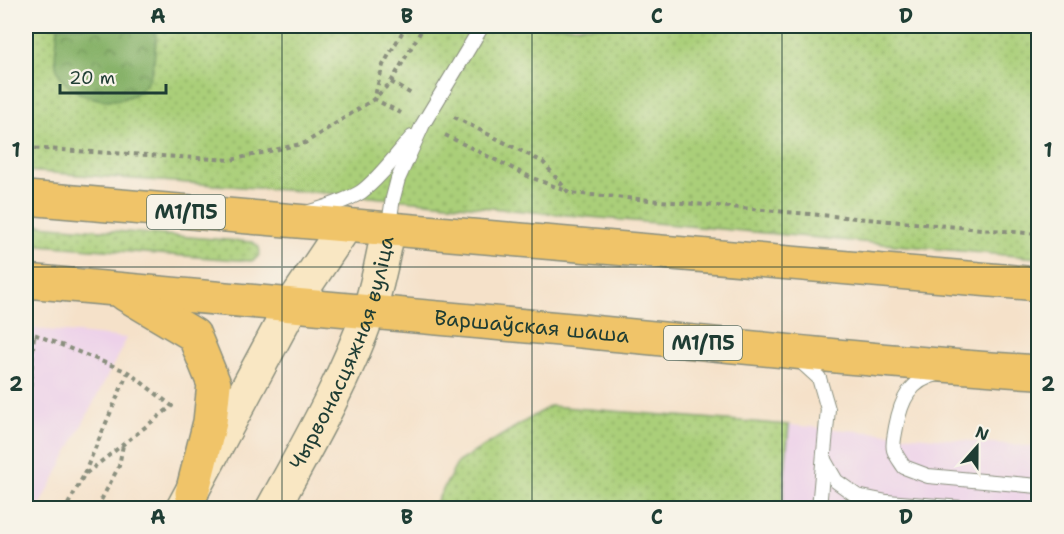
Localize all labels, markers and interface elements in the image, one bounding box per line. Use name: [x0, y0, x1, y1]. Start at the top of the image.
text: A: [150, 3, 166, 29]
text: B: [401, 3, 413, 29]
text: C: [651, 3, 663, 29]
text: D: [899, 3, 913, 29]
scale bar: [60, 57, 166, 95]
text: 20 m: [69, 66, 115, 90]
text: 1: [11, 137, 21, 163]
text: 1: [1043, 137, 1053, 163]
road number: М1/П5: [147, 195, 225, 229]
street label: Чырвонасцяжная вуліца: [283, 234, 401, 475]
street label: Варшаўская шаша: [433, 303, 631, 350]
road number: М1/П5: [664, 326, 742, 360]
text: 2: [9, 371, 23, 397]
text: 2: [1041, 371, 1055, 397]
north arrow: [947, 417, 1007, 477]
text: N: [973, 421, 992, 446]
text: A: [150, 504, 166, 530]
text: B: [401, 504, 413, 530]
text: C: [651, 504, 663, 530]
text: D: [899, 504, 913, 530]

